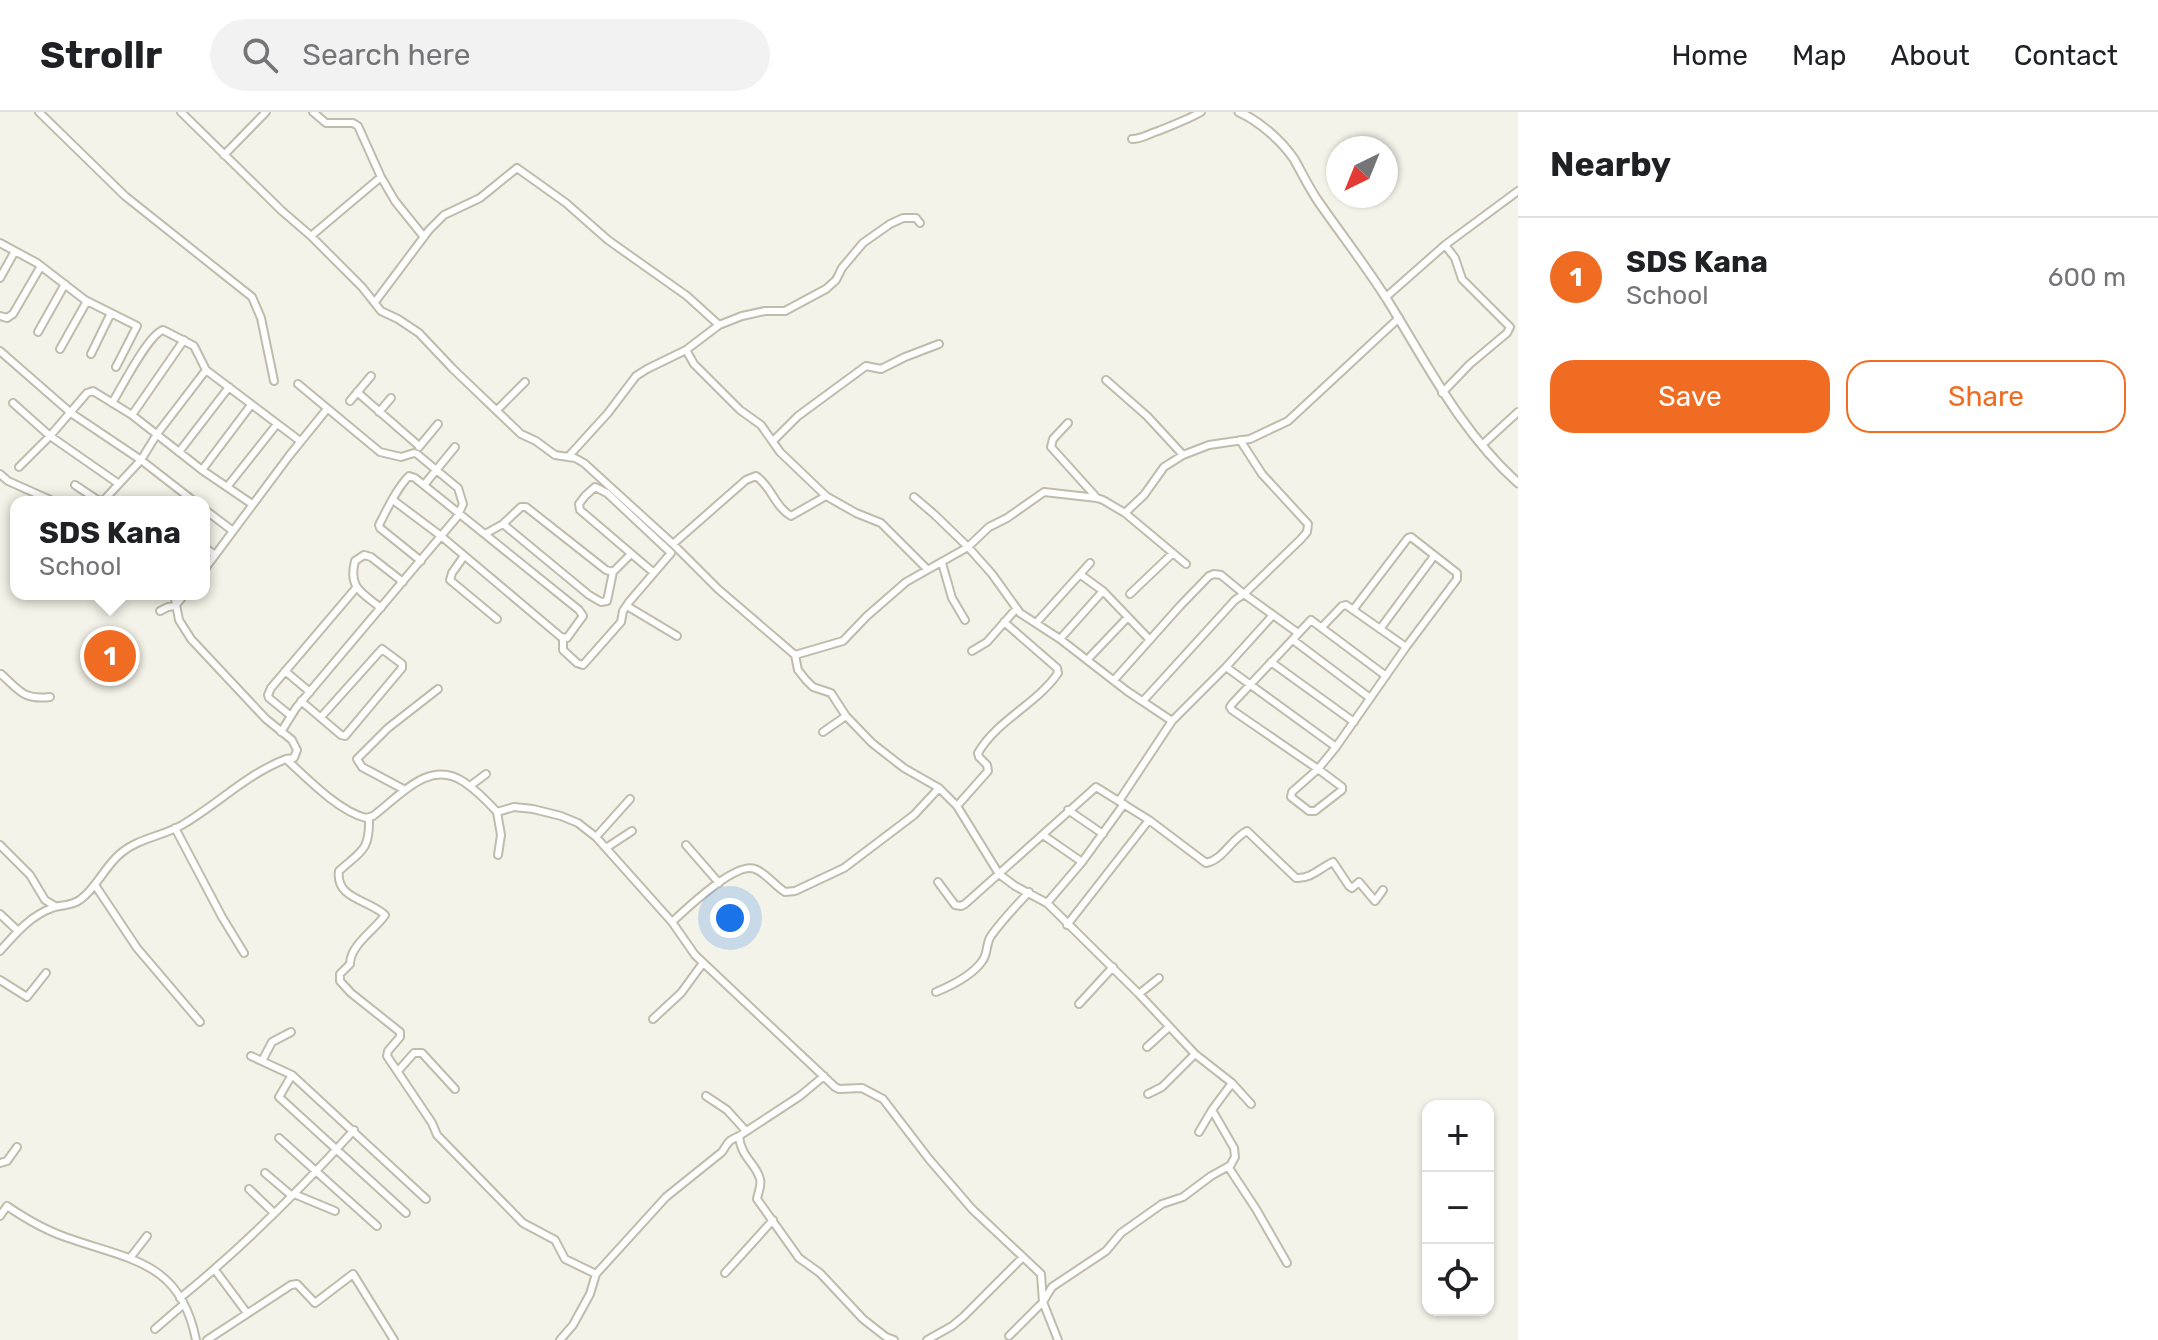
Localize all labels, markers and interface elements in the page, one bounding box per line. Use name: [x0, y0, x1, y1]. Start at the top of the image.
search box: [210, 19, 770, 91]
text: Strollr: [40, 32, 162, 78]
icon: search: [238, 33, 282, 77]
text: Search here: [302, 37, 471, 73]
text: Home: [1671, 39, 1748, 72]
text: Map: [1792, 39, 1846, 72]
text: About: [1890, 39, 1970, 72]
text: Contact: [2014, 39, 2118, 72]
north arrow: [1326, 136, 1398, 208]
text: Nearby: [1550, 144, 1671, 185]
text: SDS Kana: [1626, 244, 1768, 280]
text: 1: [1570, 262, 1582, 293]
text: 600 m: [2048, 262, 2126, 293]
text: School: [1626, 280, 1709, 311]
button: Save: [1550, 360, 1830, 433]
button: Share: [1846, 360, 2126, 433]
popup: [10, 496, 210, 600]
text: SDS Kana: [39, 515, 181, 551]
text: School: [39, 551, 122, 582]
pin: 1: [84, 626, 136, 686]
your location: [710, 898, 750, 938]
map controls: [1422, 1100, 1494, 1316]
button: +: [1422, 1100, 1494, 1172]
button: −: [1422, 1172, 1494, 1244]
button: locate: [1422, 1244, 1494, 1316]

